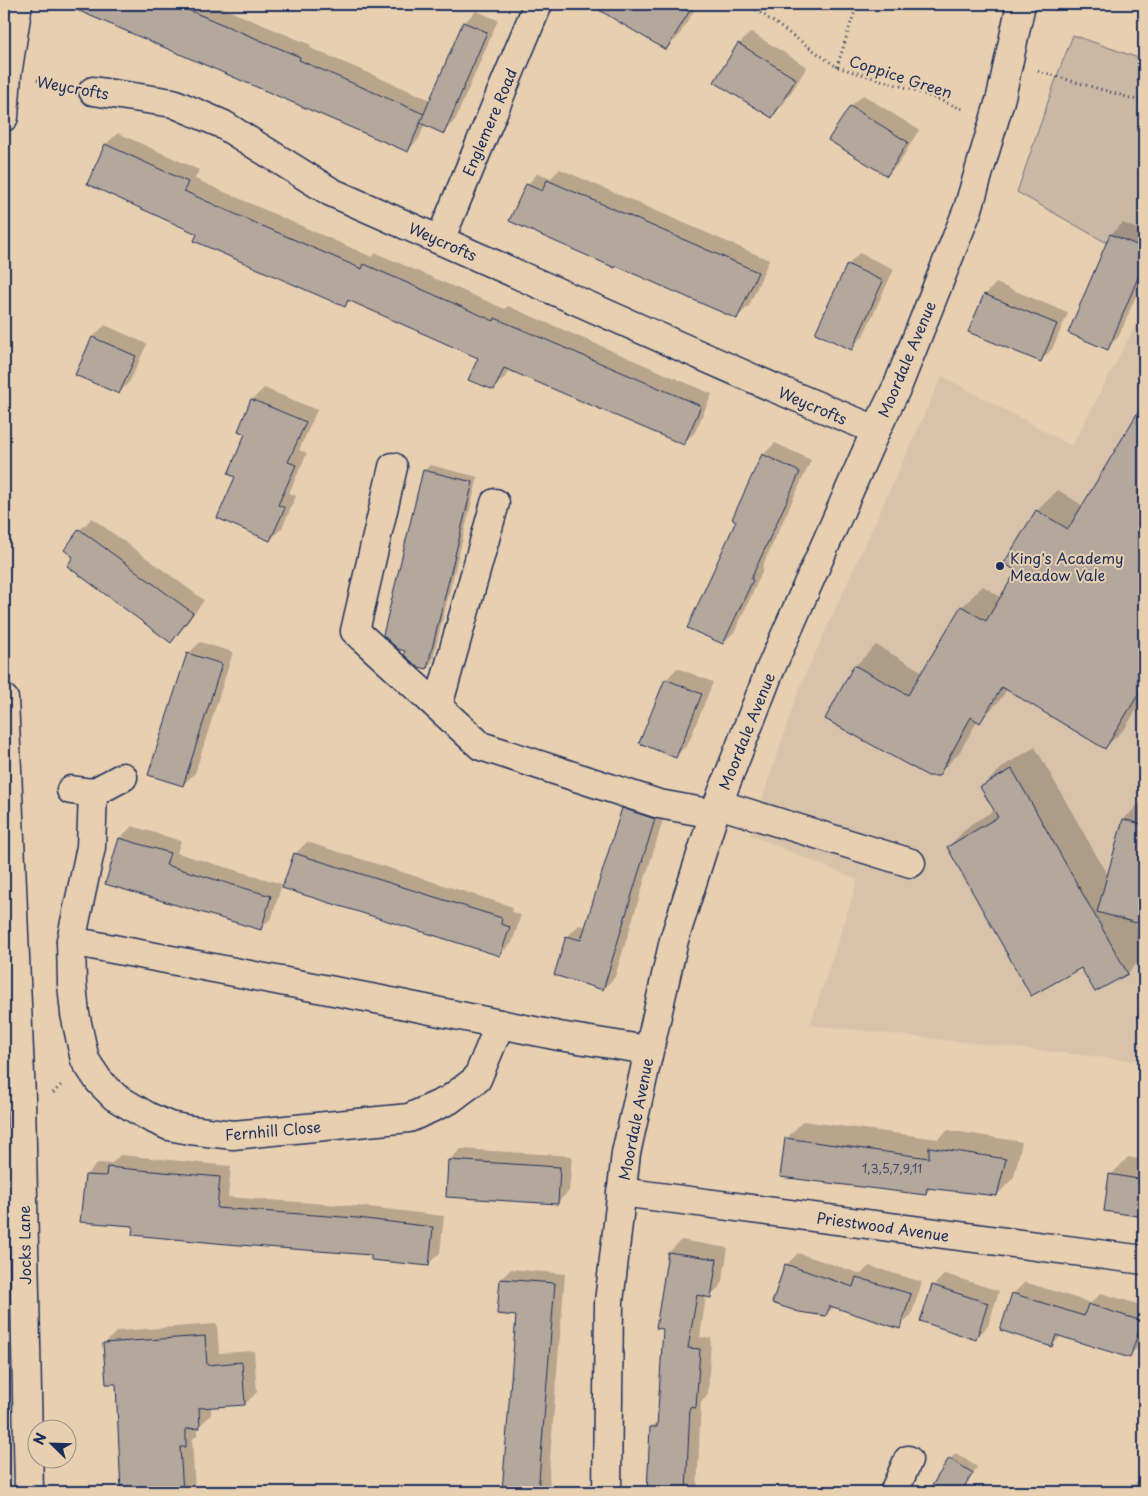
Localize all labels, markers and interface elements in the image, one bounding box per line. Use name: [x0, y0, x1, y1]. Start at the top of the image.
street label: Coppice Green: [847, 49, 955, 103]
street label: Englemere Road: [456, 64, 522, 180]
street label: Weycrofts: [35, 69, 111, 105]
street label: Weycrofts: [405, 216, 481, 266]
street label: Moordale Avenue: [871, 297, 941, 421]
street label: Weycrofts: [775, 380, 851, 430]
place label: King's Academy Meadow Vale: [1010, 546, 1124, 586]
marker: King's Academy Meadow Vale: [994, 560, 1006, 572]
street label: Moordale Avenue: [712, 669, 780, 793]
street label: Moordale Avenue: [612, 1056, 658, 1182]
street label: Fernhill Close: [224, 1114, 322, 1146]
house number: 1,3,5,7,9,11: [862, 1159, 922, 1177]
street label: Jocks Lane: [12, 1205, 36, 1285]
street label: Priestwood Avenue: [815, 1205, 951, 1247]
north arrow: [28, 1418, 78, 1468]
text: N: [28, 1430, 51, 1448]

